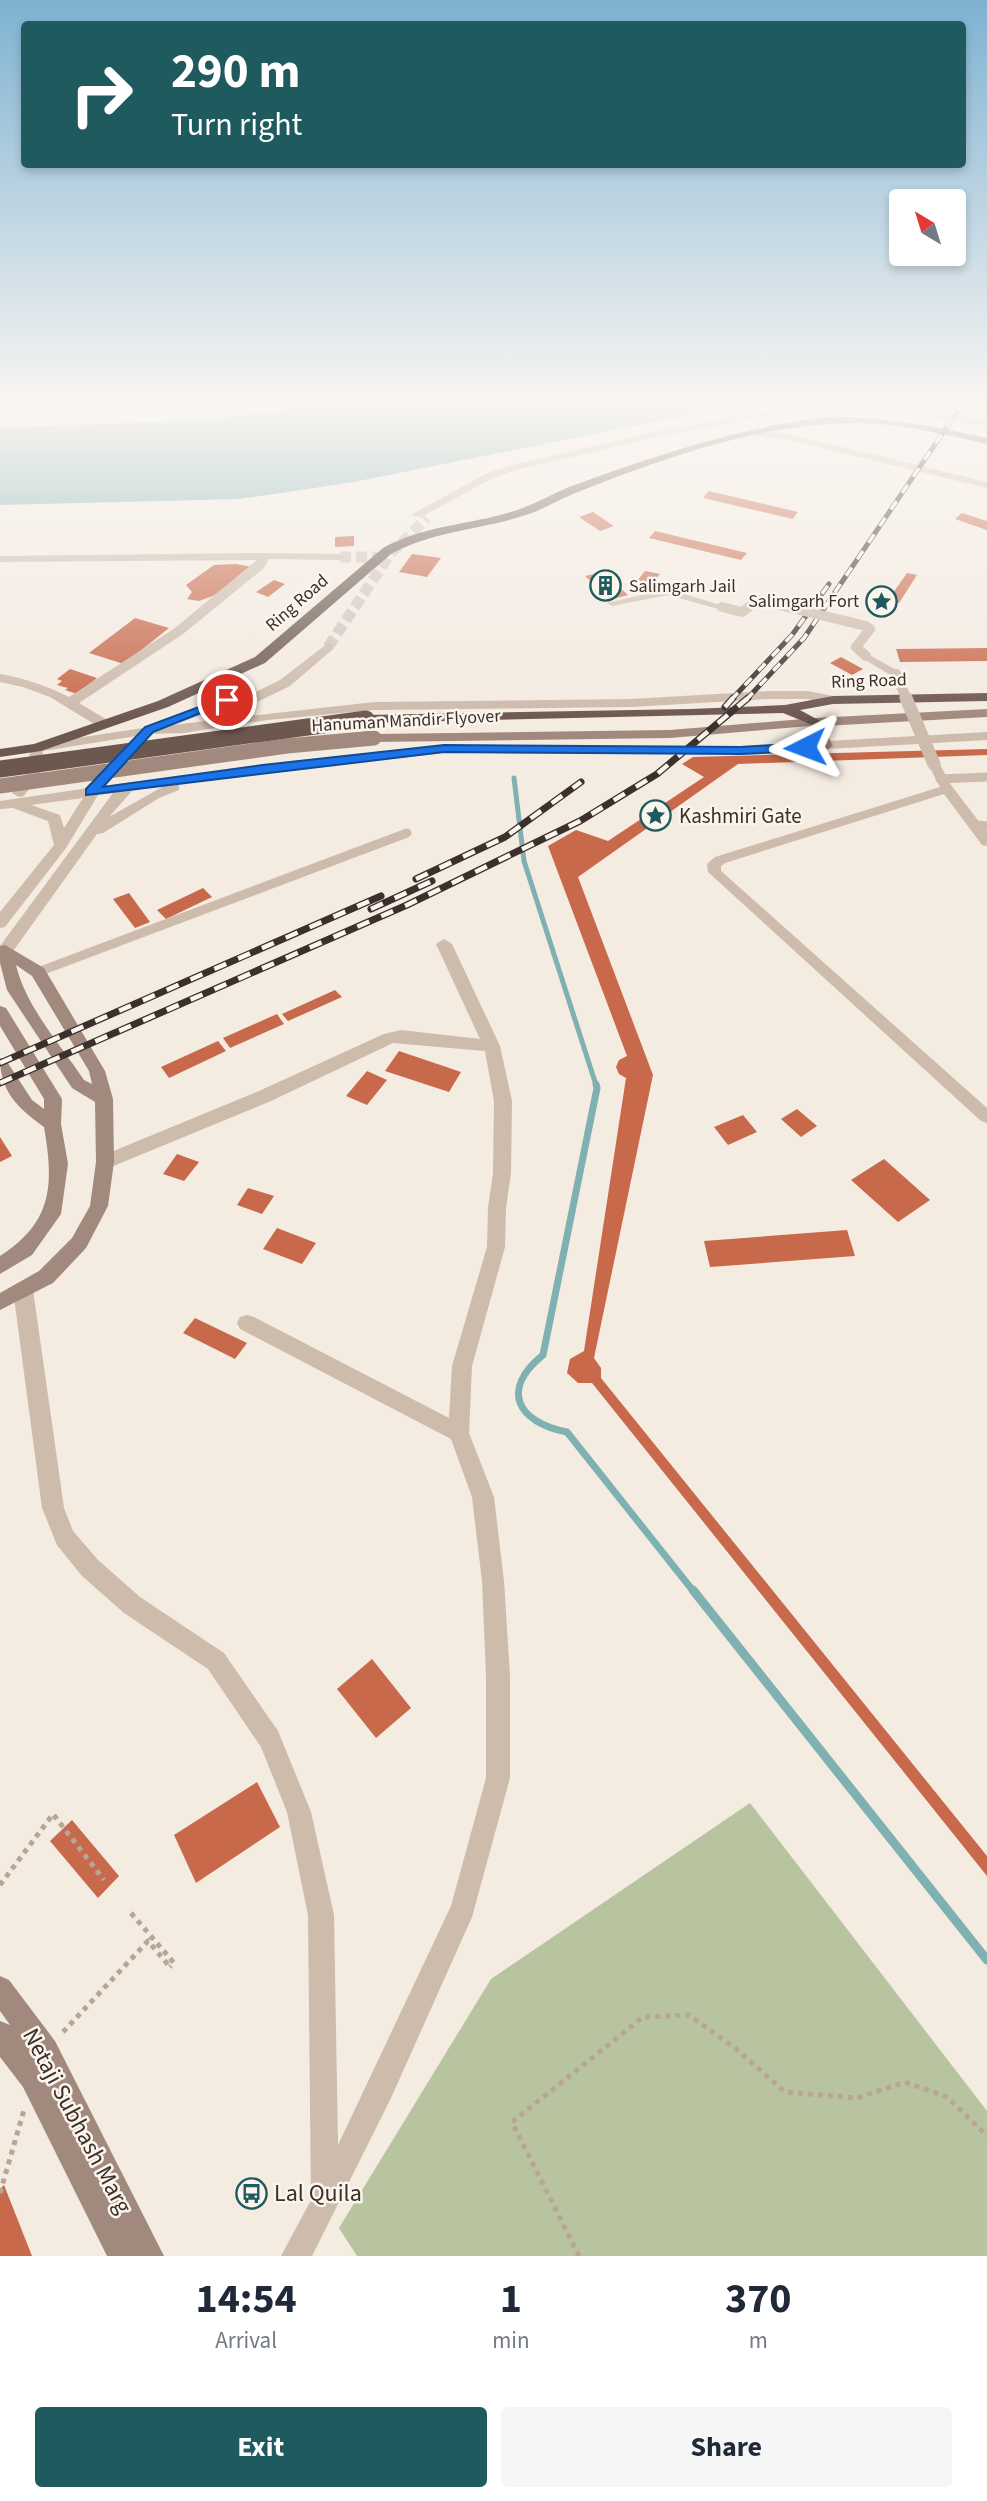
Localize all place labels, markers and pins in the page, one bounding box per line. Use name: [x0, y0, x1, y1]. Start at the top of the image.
building icon: Salimgarh Jail: [589, 569, 623, 603]
place label: Salimgarh Jail: [629, 574, 736, 599]
place icon: Salimgarh Fort: [865, 584, 899, 618]
place label: Salimgarh Fort: [748, 589, 859, 614]
pin: [197, 670, 257, 730]
place icon: Kashmiri Gate: [639, 799, 673, 833]
place label: Kashmiri Gate: [679, 801, 802, 831]
bus stop icon: Lal Quila: [234, 2176, 268, 2210]
place label: Lal Quila: [274, 2176, 362, 2211]

